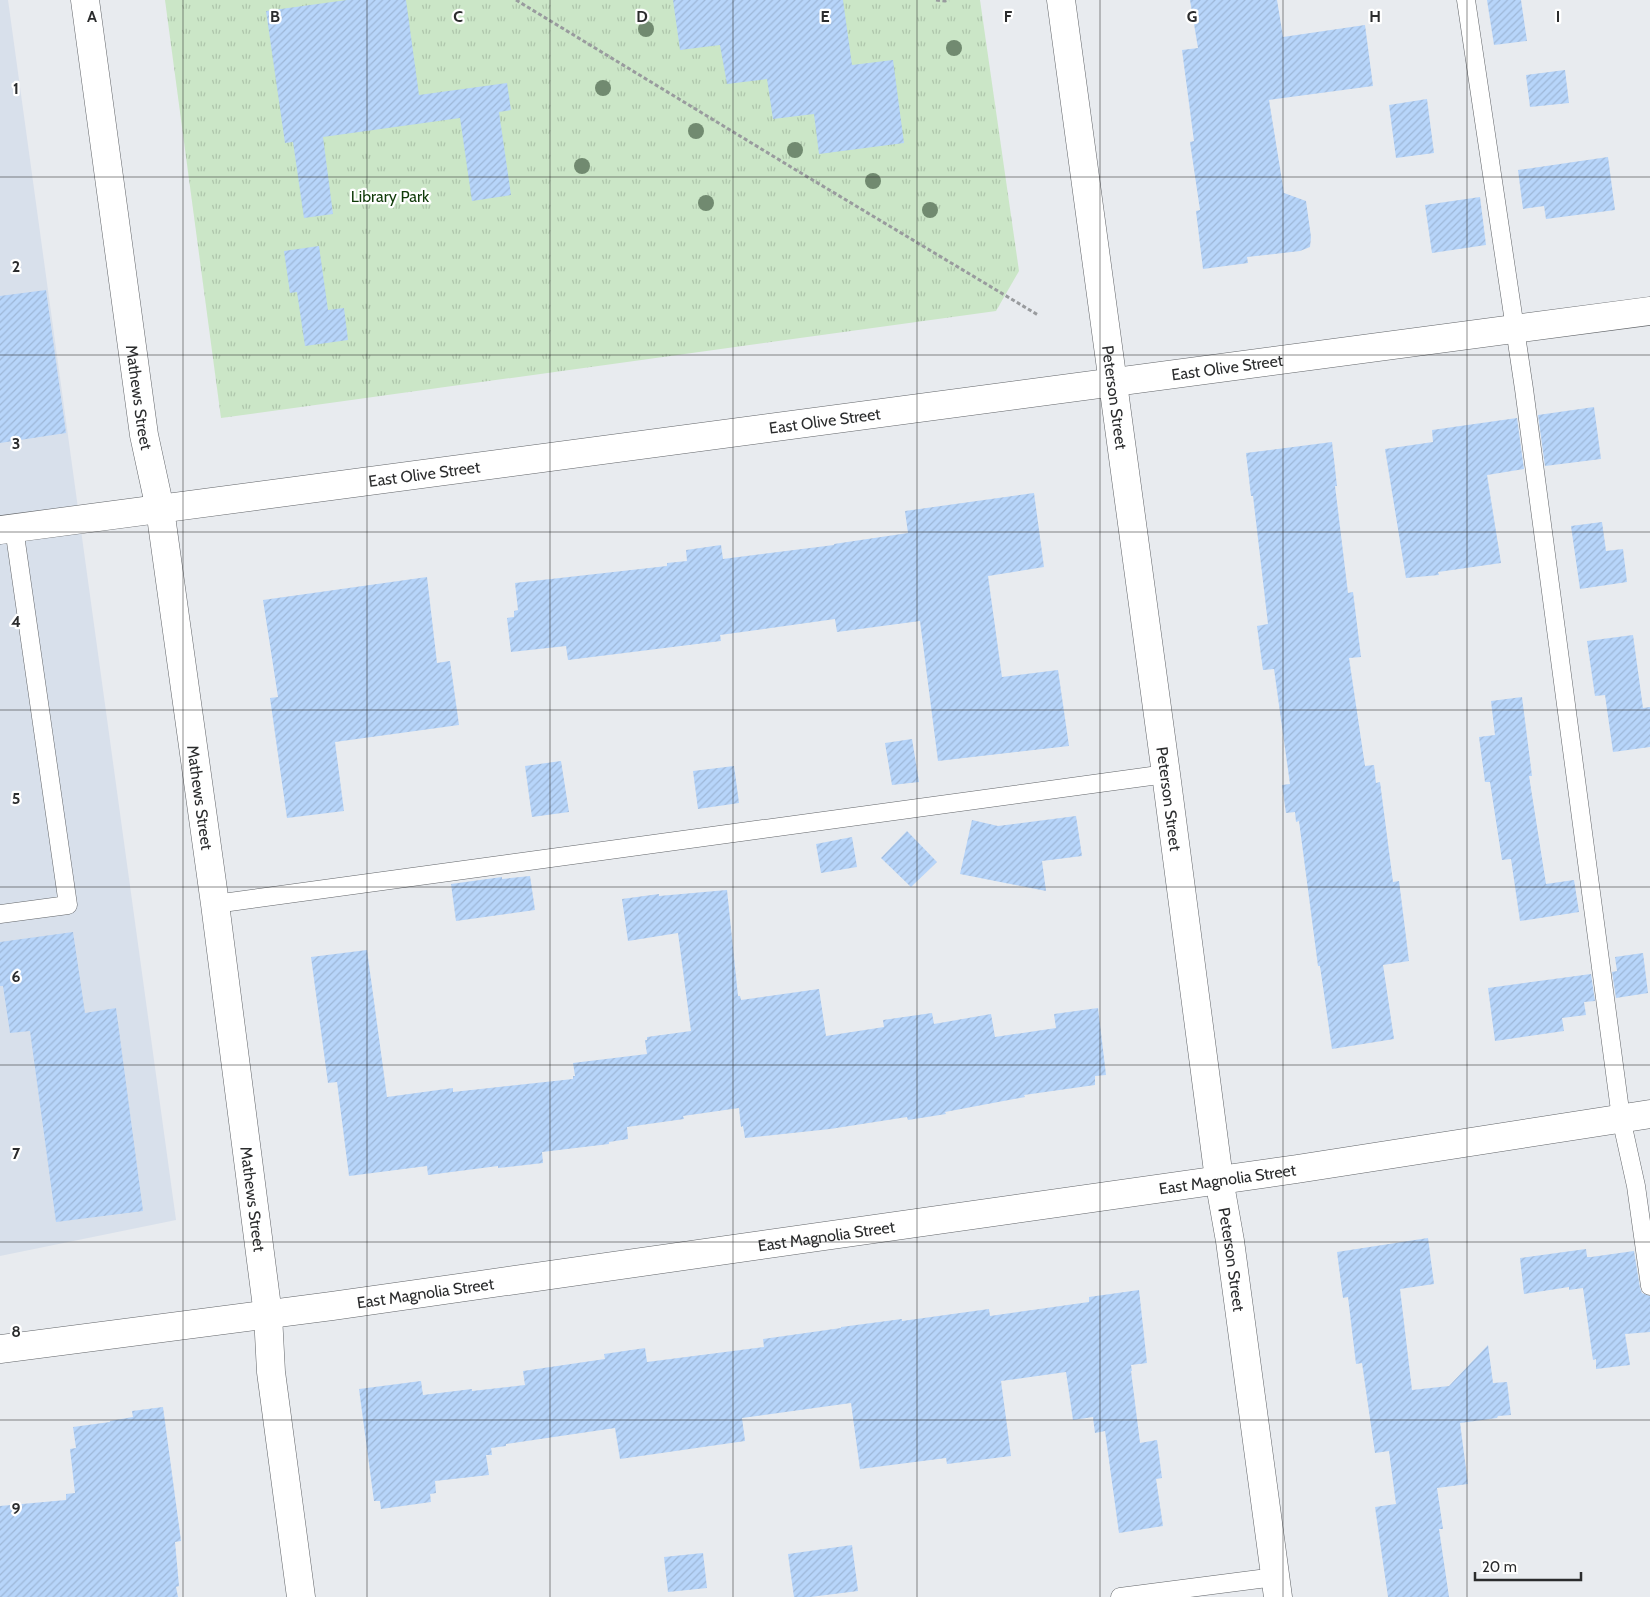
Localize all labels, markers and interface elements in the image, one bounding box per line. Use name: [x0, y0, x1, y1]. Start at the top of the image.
text: A: [87, 7, 97, 26]
text: B: [270, 7, 280, 26]
text: C: [453, 7, 463, 26]
text: D: [636, 7, 648, 26]
text: E: [820, 7, 830, 26]
text: F: [1004, 7, 1013, 26]
text: G: [1187, 7, 1197, 26]
text: H: [1369, 7, 1381, 26]
text: I: [1556, 7, 1560, 26]
text: 1: [13, 79, 19, 98]
park label: Library Park: [351, 187, 430, 206]
text: 2: [12, 257, 20, 276]
street label: Mathews Street: [122, 344, 156, 452]
street label: Peterson Street: [1098, 344, 1131, 451]
street label: East Olive Street: [1170, 351, 1285, 384]
street label: East Olive Street: [768, 404, 882, 438]
text: 3: [12, 434, 20, 453]
street label: East Olive Street: [367, 457, 482, 491]
text: 4: [11, 612, 21, 631]
street label: Mathews Street: [183, 744, 216, 852]
street label: Peterson Street: [1152, 745, 1185, 853]
text: 5: [12, 789, 20, 808]
text: 6: [12, 967, 21, 986]
text: 7: [12, 1144, 21, 1163]
street label: Mathews Street: [236, 1145, 269, 1253]
street label: East Magnolia Street: [1158, 1160, 1298, 1199]
street label: Peterson Street: [1214, 1206, 1248, 1313]
street label: East Magnolia Street: [757, 1217, 897, 1255]
street label: East Magnolia Street: [356, 1274, 496, 1312]
text: 8: [11, 1322, 21, 1341]
text: 9: [12, 1499, 21, 1518]
scale bar: [1475, 1550, 1581, 1582]
text: 20 m: [1482, 1558, 1517, 1576]

